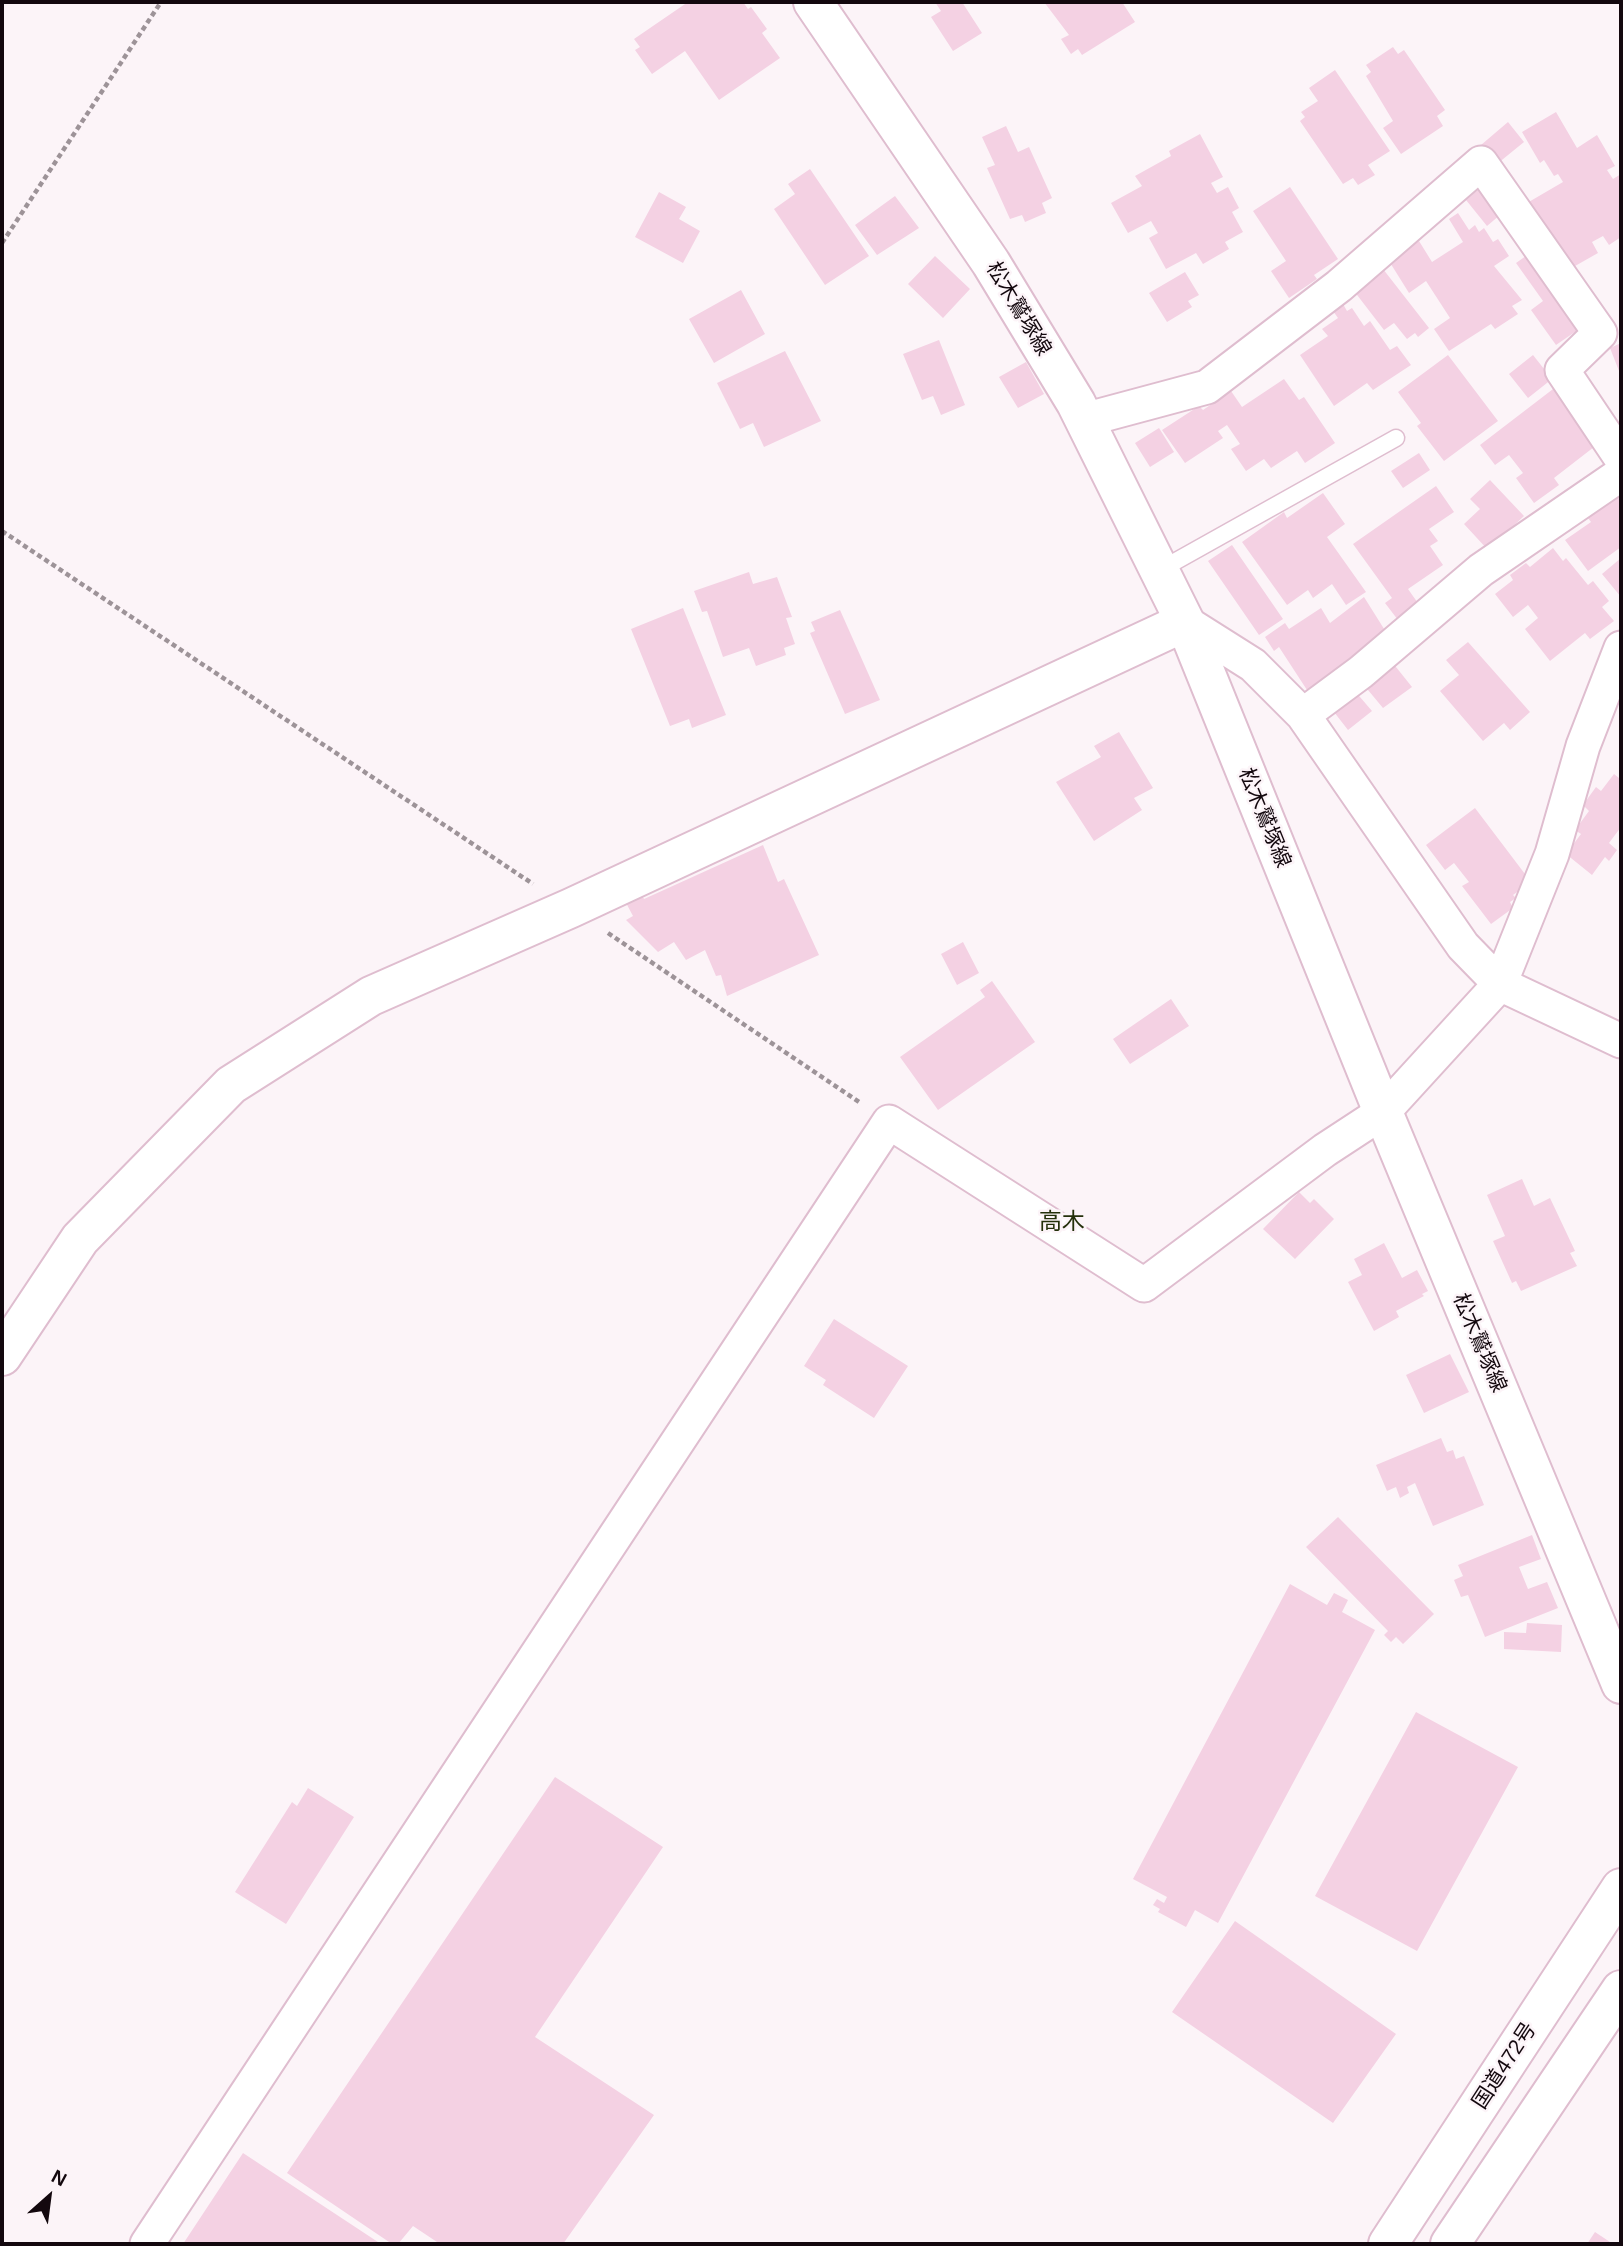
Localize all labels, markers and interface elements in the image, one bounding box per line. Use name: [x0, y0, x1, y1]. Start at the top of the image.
street label: 松木鷲塚線: [980, 258, 1056, 360]
street label: 松木鷲塚線: [1233, 765, 1295, 871]
district label: 高木: [1039, 1209, 1085, 1237]
street label: 松木鷲塚線: [1447, 1290, 1511, 1396]
street label: 国道472号: [1468, 2018, 1542, 2114]
north arrow: [14, 2162, 84, 2232]
text: N: [48, 2166, 70, 2191]

